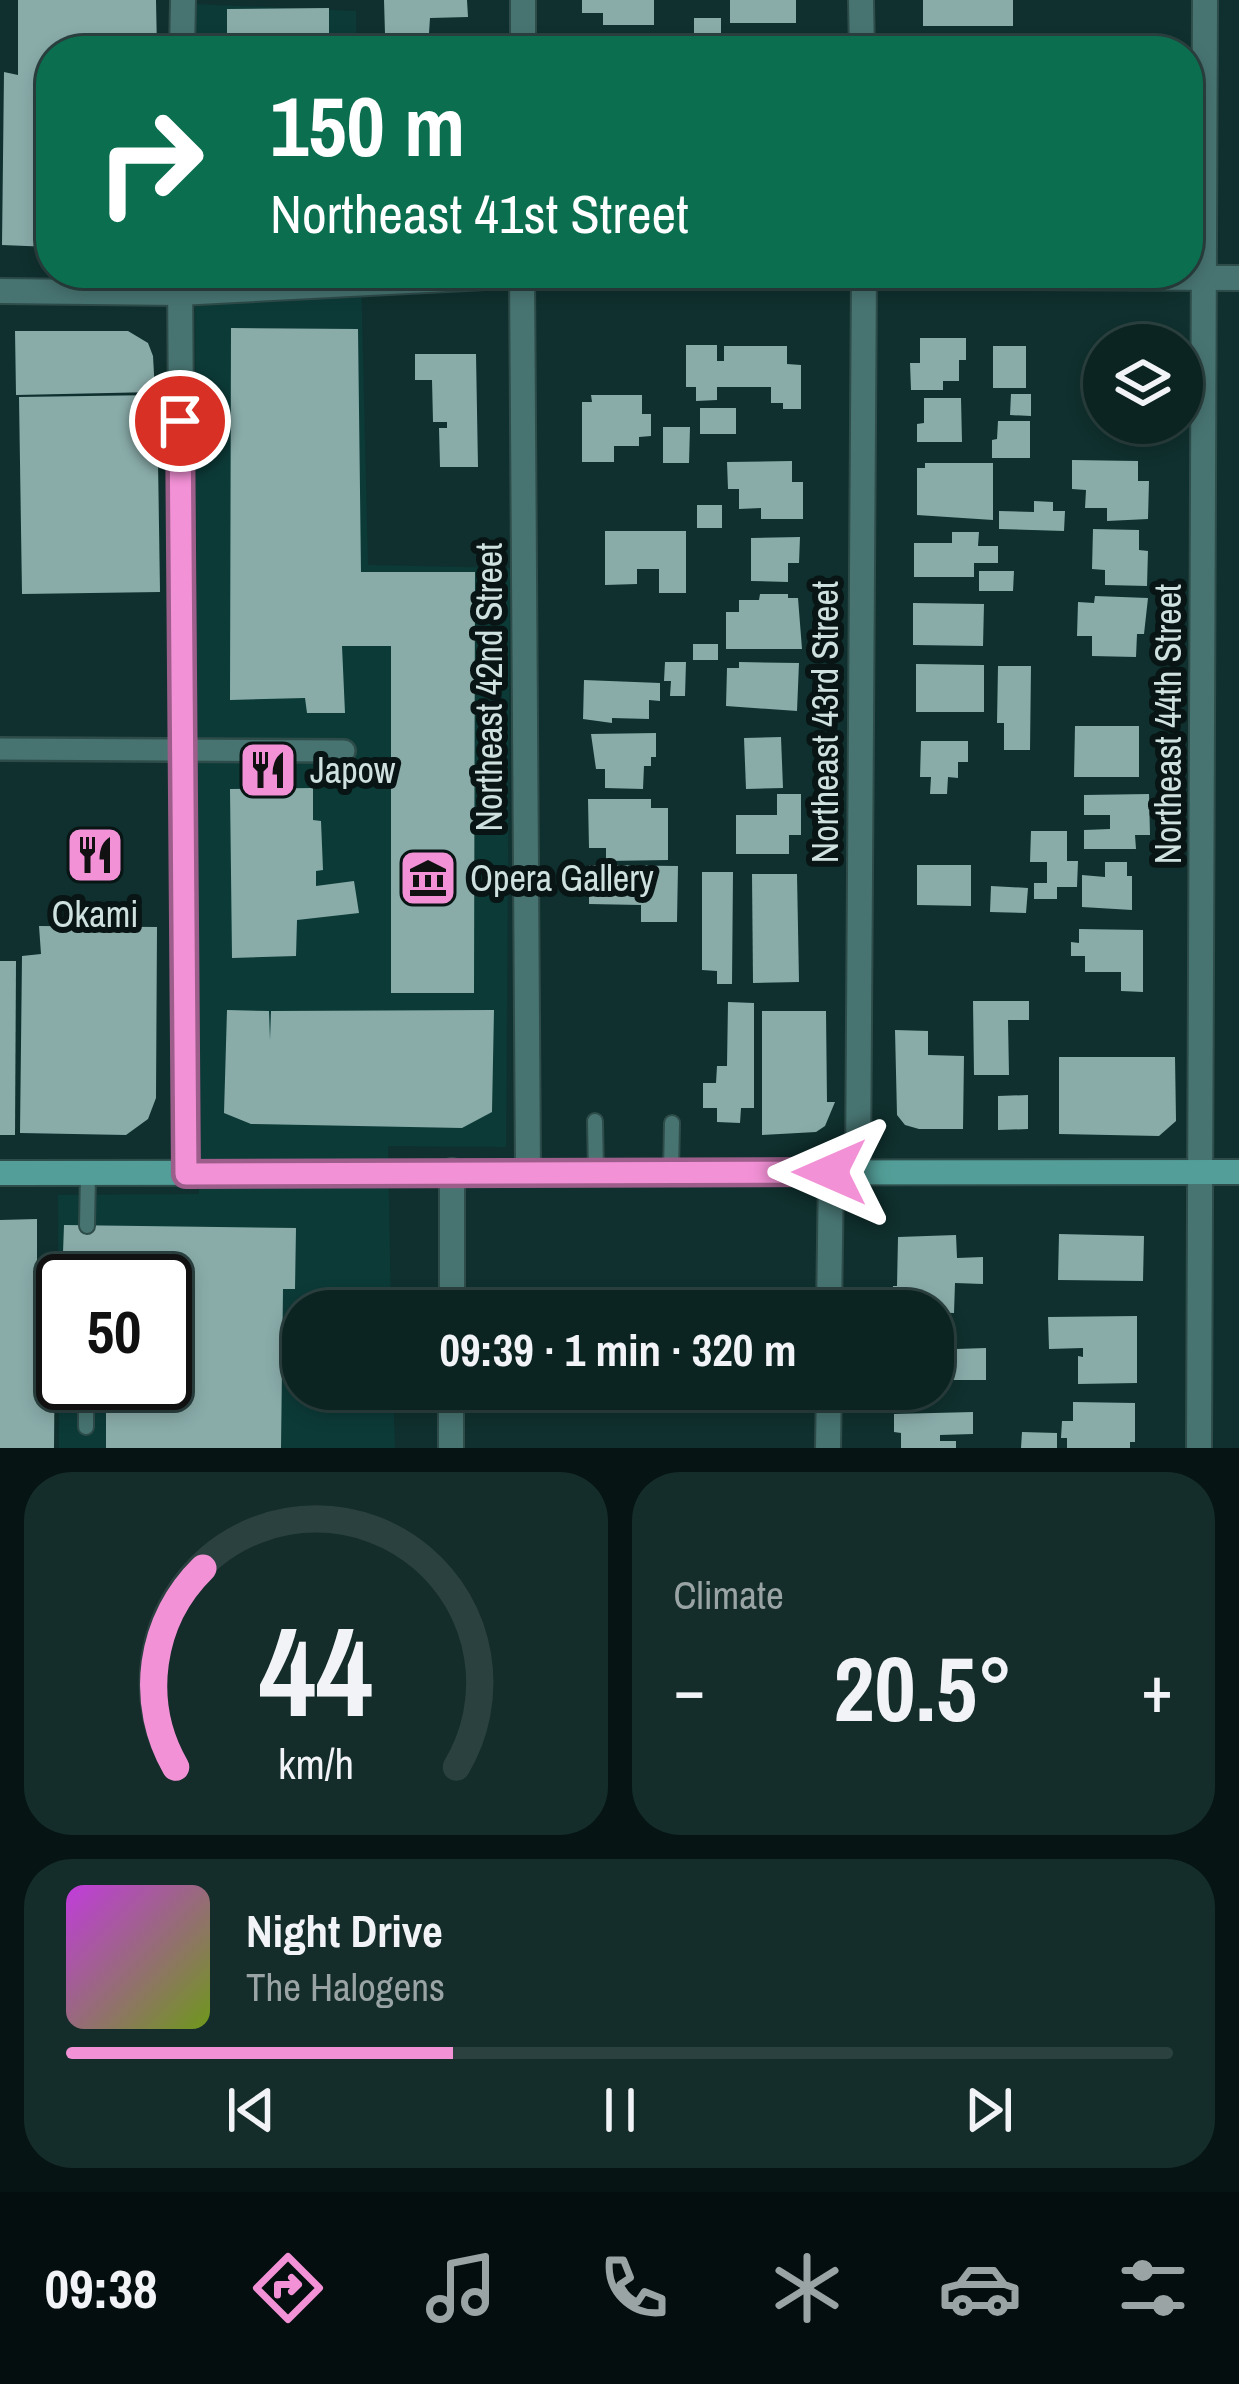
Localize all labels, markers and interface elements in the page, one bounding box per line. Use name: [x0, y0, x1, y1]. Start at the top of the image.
text: 150 m: [270, 69, 465, 182]
icon: right: [72, 84, 228, 240]
text: Northeast 41st Street: [270, 177, 688, 250]
map controls: [1083, 324, 1203, 444]
button: layers: [1083, 324, 1203, 444]
pin: [129, 370, 231, 472]
icon: arrive: [147, 388, 213, 454]
street label: Northeast 42nd Street: [465, 543, 513, 831]
street label: Northeast 43rd Street: [801, 581, 849, 863]
street label: Northeast 44th Street: [1144, 584, 1192, 864]
restaurant icon: Japow: [237, 739, 299, 801]
place label: Japow: [310, 746, 396, 794]
restaurant icon: Okami: [64, 824, 126, 886]
museum icon: Opera Gallery: [397, 847, 459, 909]
place label: Opera Gallery: [470, 854, 654, 902]
place label: Okami: [52, 890, 138, 938]
position arrow: [767, 1109, 893, 1235]
speed limit sign: 50: [36, 1254, 192, 1410]
text: 09:39 · 1 min · 320 m: [440, 1319, 796, 1380]
text: Climate: [674, 1569, 784, 1621]
text: 44: [259, 1587, 373, 1755]
text: 20.5°: [833, 1628, 1013, 1749]
text: −: [674, 1644, 705, 1733]
text: +: [1141, 1644, 1173, 1733]
text: km/h: [278, 1734, 354, 1791]
text: Night Drive: [246, 1900, 443, 1961]
text: The Halogens: [246, 1961, 445, 2013]
icon: previous: [218, 2077, 284, 2143]
icon: pause: [587, 2077, 653, 2143]
icon: next: [956, 2077, 1022, 2143]
icon: directions: [246, 2246, 330, 2330]
icon: music: [419, 2246, 503, 2330]
icon: phone: [592, 2246, 676, 2330]
icon: climate: [765, 2246, 849, 2330]
icon: car: [938, 2246, 1022, 2330]
icon: filters: [1111, 2246, 1195, 2330]
text: 09:38: [44, 2252, 158, 2325]

